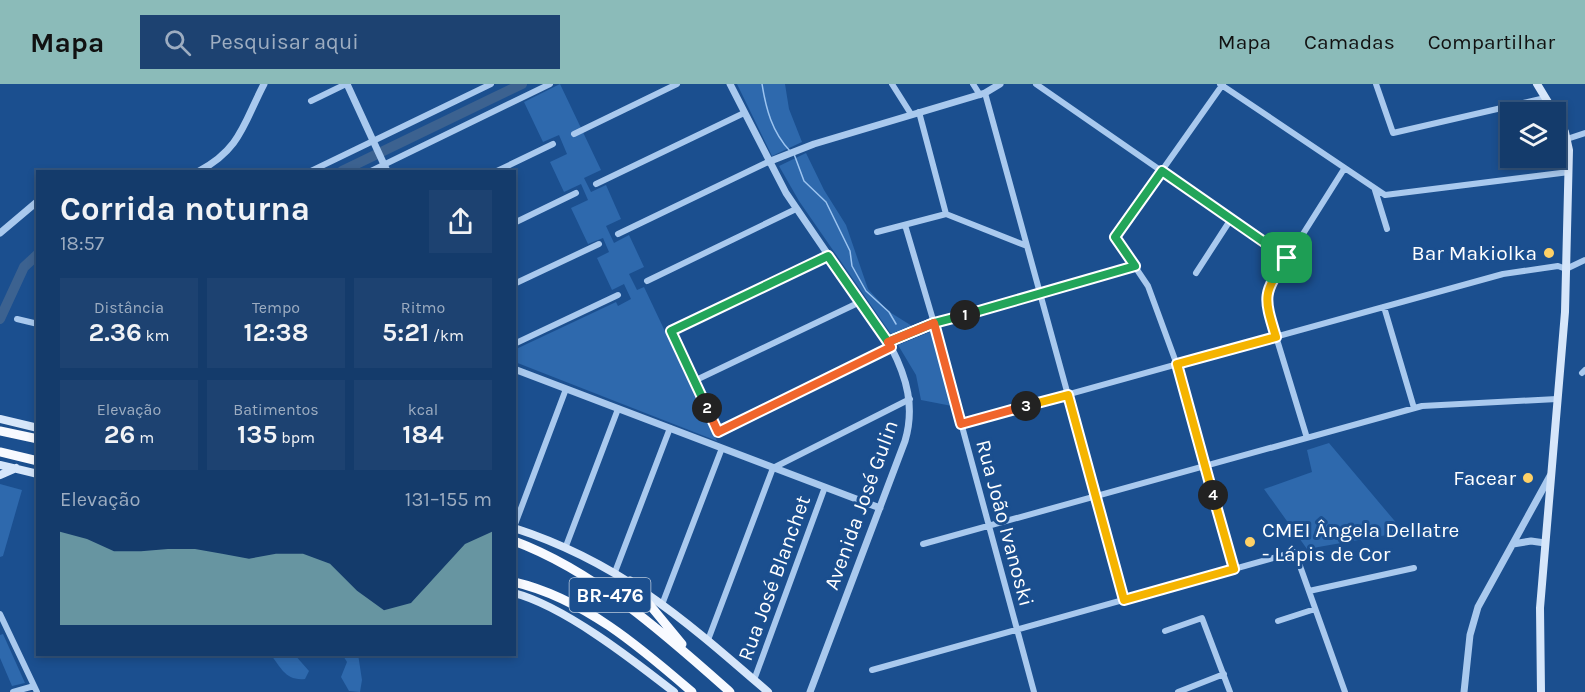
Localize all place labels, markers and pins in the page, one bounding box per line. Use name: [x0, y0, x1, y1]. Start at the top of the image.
pin: [1261, 232, 1312, 283]
place label: Bar Makiolka: [1412, 241, 1537, 265]
marker: Bar Makiolka: [1542, 246, 1556, 260]
pin: 1: [950, 300, 980, 330]
pin: 3: [1011, 391, 1041, 421]
pin: 2: [692, 393, 722, 423]
place label: Facear: [1453, 466, 1516, 490]
marker: Facear: [1521, 471, 1535, 485]
pin: 4: [1198, 480, 1228, 510]
place label: CMEI Ângela Dellatre - Lápis de Cor: [1262, 518, 1459, 566]
marker: CMEI Ângela Dellatre - Lápis de Cor: [1243, 535, 1257, 549]

